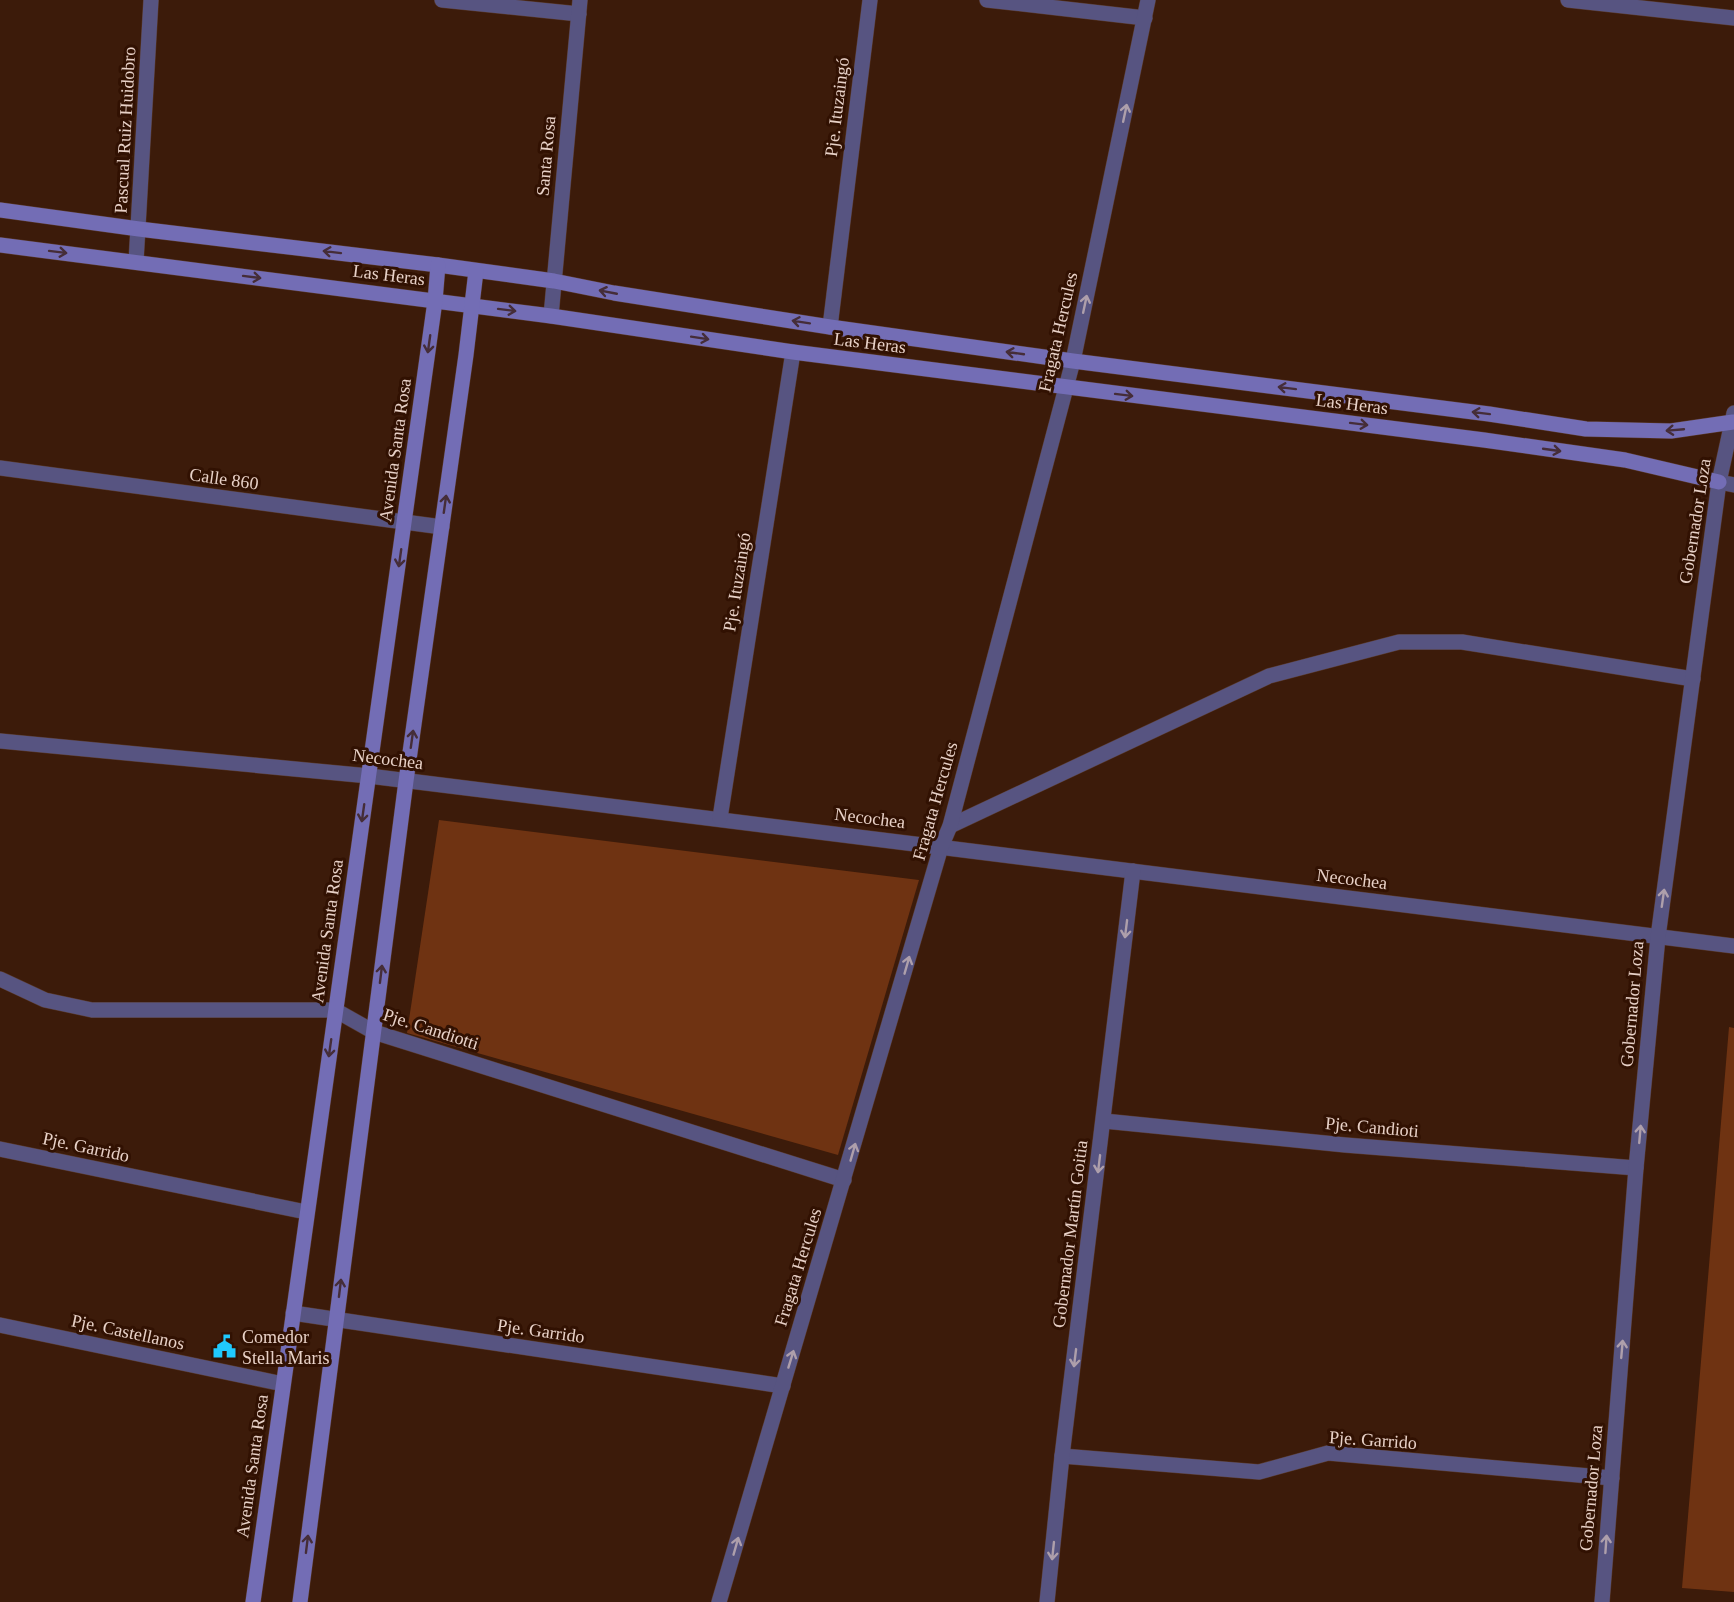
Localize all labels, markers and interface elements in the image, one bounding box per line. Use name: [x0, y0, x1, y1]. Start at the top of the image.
street label: Pascual Ruiz Huidobro: [111, 46, 139, 214]
street label: Pje. Ituzaingó: [821, 56, 853, 158]
one-way arrow: [1120, 104, 1131, 123]
street label: Santa Rosa: [533, 115, 559, 197]
one-way arrow: [48, 247, 67, 258]
one-way arrow: [323, 247, 343, 258]
street label: Las Heras: [352, 261, 426, 289]
street label: Fragata Hercules: [1034, 270, 1082, 394]
one-way arrow: [241, 272, 261, 283]
one-way arrow: [599, 286, 619, 297]
one-way arrow: [1080, 295, 1091, 314]
one-way arrow: [497, 305, 517, 316]
one-way arrow: [792, 317, 811, 328]
street label: Las Heras: [833, 329, 907, 357]
one-way arrow: [424, 333, 435, 353]
one-way arrow: [690, 333, 710, 344]
one-way arrow: [1005, 347, 1025, 358]
street label: Avenida Santa Rosa: [375, 377, 415, 523]
one-way arrow: [1278, 383, 1298, 394]
one-way arrow: [1113, 390, 1133, 401]
street label: Las Heras: [1315, 390, 1389, 418]
one-way arrow: [1472, 407, 1491, 418]
one-way arrow: [1348, 419, 1368, 430]
one-way arrow: [1665, 424, 1685, 435]
one-way arrow: [1542, 444, 1562, 455]
street label: Gobernador Loza: [1675, 457, 1715, 585]
street label: Calle 860: [188, 464, 260, 494]
one-way arrow: [440, 495, 451, 515]
street label: Pje. Ituzaingó: [719, 531, 755, 633]
one-way arrow: [394, 547, 405, 567]
one-way arrow: [407, 729, 418, 749]
street label: Fragata Hercules: [909, 739, 961, 863]
street label: Necochea: [352, 745, 424, 773]
one-way arrow: [358, 803, 369, 823]
street label: Necochea: [834, 804, 906, 832]
street label: Avenida Santa Rosa: [307, 858, 347, 1004]
street label: Necochea: [1316, 865, 1388, 893]
one-way arrow: [1658, 889, 1669, 909]
one-way arrow: [1121, 918, 1132, 938]
street label: Gobernador Loza: [1617, 940, 1647, 1068]
one-way arrow: [902, 956, 913, 975]
one-way arrow: [376, 964, 387, 984]
street label: Pje. Candiotti: [381, 1004, 481, 1054]
one-way arrow: [324, 1037, 335, 1057]
street label: Pje. Candioti: [1324, 1113, 1420, 1141]
one-way arrow: [1634, 1125, 1645, 1144]
street label: Pje. Garrido: [41, 1128, 131, 1166]
street label: Gobernador Martín Goitia: [1049, 1139, 1091, 1329]
one-way arrow: [848, 1143, 859, 1162]
one-way arrow: [1093, 1154, 1104, 1174]
street label: Fragata Hercules: [771, 1206, 825, 1328]
one-way arrow: [335, 1279, 346, 1299]
street label: Pje. Castellanos: [70, 1310, 186, 1354]
street label: Pje. Garrido: [496, 1315, 586, 1347]
place label: Comedor Stella Maris: [242, 1327, 330, 1368]
public building icon: Comedor Stella Maris: [211, 1334, 237, 1360]
one-way arrow: [1617, 1340, 1628, 1360]
one-way arrow: [1069, 1347, 1080, 1367]
one-way arrow: [786, 1350, 797, 1369]
street label: Avenida Santa Rosa: [232, 1393, 272, 1539]
street label: Gobernador Loza: [1576, 1424, 1606, 1552]
street label: Pje. Garrido: [1328, 1427, 1418, 1453]
one-way arrow: [1601, 1534, 1612, 1554]
one-way arrow: [302, 1535, 313, 1554]
one-way arrow: [731, 1537, 742, 1556]
one-way arrow: [1047, 1541, 1058, 1561]

